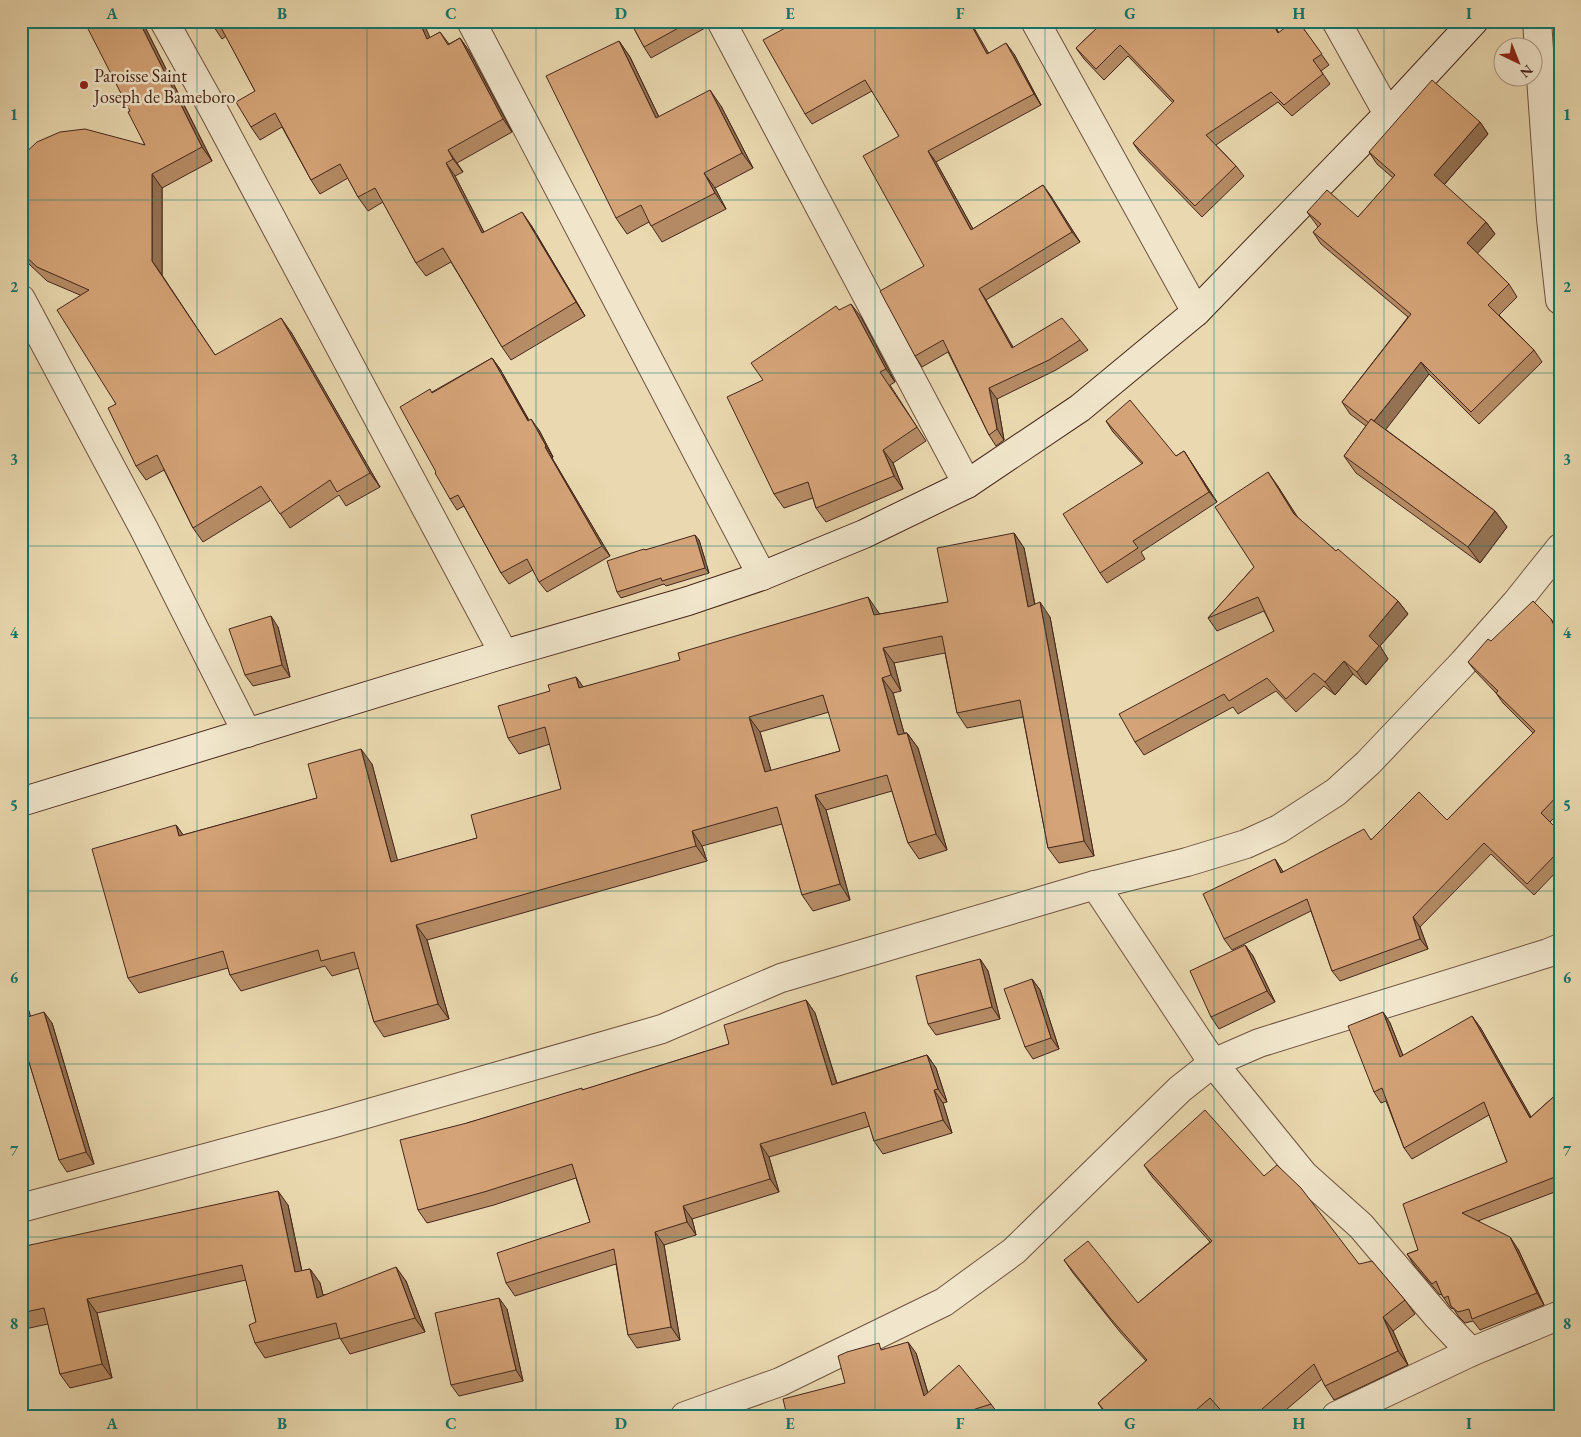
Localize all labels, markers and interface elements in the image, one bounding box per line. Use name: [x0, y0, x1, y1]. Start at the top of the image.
text: A: [105, 3, 118, 24]
text: B: [277, 3, 287, 24]
text: C: [445, 3, 457, 24]
text: D: [615, 3, 627, 24]
text: E: [785, 3, 795, 24]
text: F: [956, 3, 965, 24]
text: G: [1124, 3, 1136, 24]
text: H: [1293, 3, 1306, 24]
text: I: [1466, 3, 1472, 24]
north arrow: [1494, 38, 1544, 88]
text: N: [1516, 61, 1537, 82]
place label: Paroisse Saint Joseph de Bameboro: [92, 64, 235, 108]
marker: Paroisse Saint Joseph de Bameboro: [78, 79, 90, 91]
text: 1: [10, 104, 18, 125]
text: 1: [1563, 104, 1571, 125]
text: 2: [10, 276, 19, 297]
text: 2: [1563, 276, 1572, 297]
text: 3: [10, 449, 18, 470]
text: 3: [1563, 449, 1571, 470]
text: 4: [10, 622, 19, 643]
text: 4: [1563, 622, 1572, 643]
text: 5: [10, 795, 18, 816]
text: 5: [1563, 795, 1571, 816]
text: 6: [10, 967, 19, 988]
text: 6: [1563, 967, 1572, 988]
text: 7: [10, 1140, 19, 1161]
text: 7: [1563, 1140, 1572, 1161]
text: 8: [10, 1313, 18, 1334]
text: 8: [1563, 1313, 1571, 1334]
text: A: [105, 1413, 118, 1434]
text: B: [277, 1413, 287, 1434]
text: C: [445, 1413, 457, 1434]
text: D: [615, 1413, 627, 1434]
text: E: [785, 1413, 795, 1434]
text: F: [956, 1413, 965, 1434]
text: G: [1124, 1413, 1136, 1434]
text: H: [1293, 1413, 1306, 1434]
text: I: [1466, 1413, 1472, 1434]

